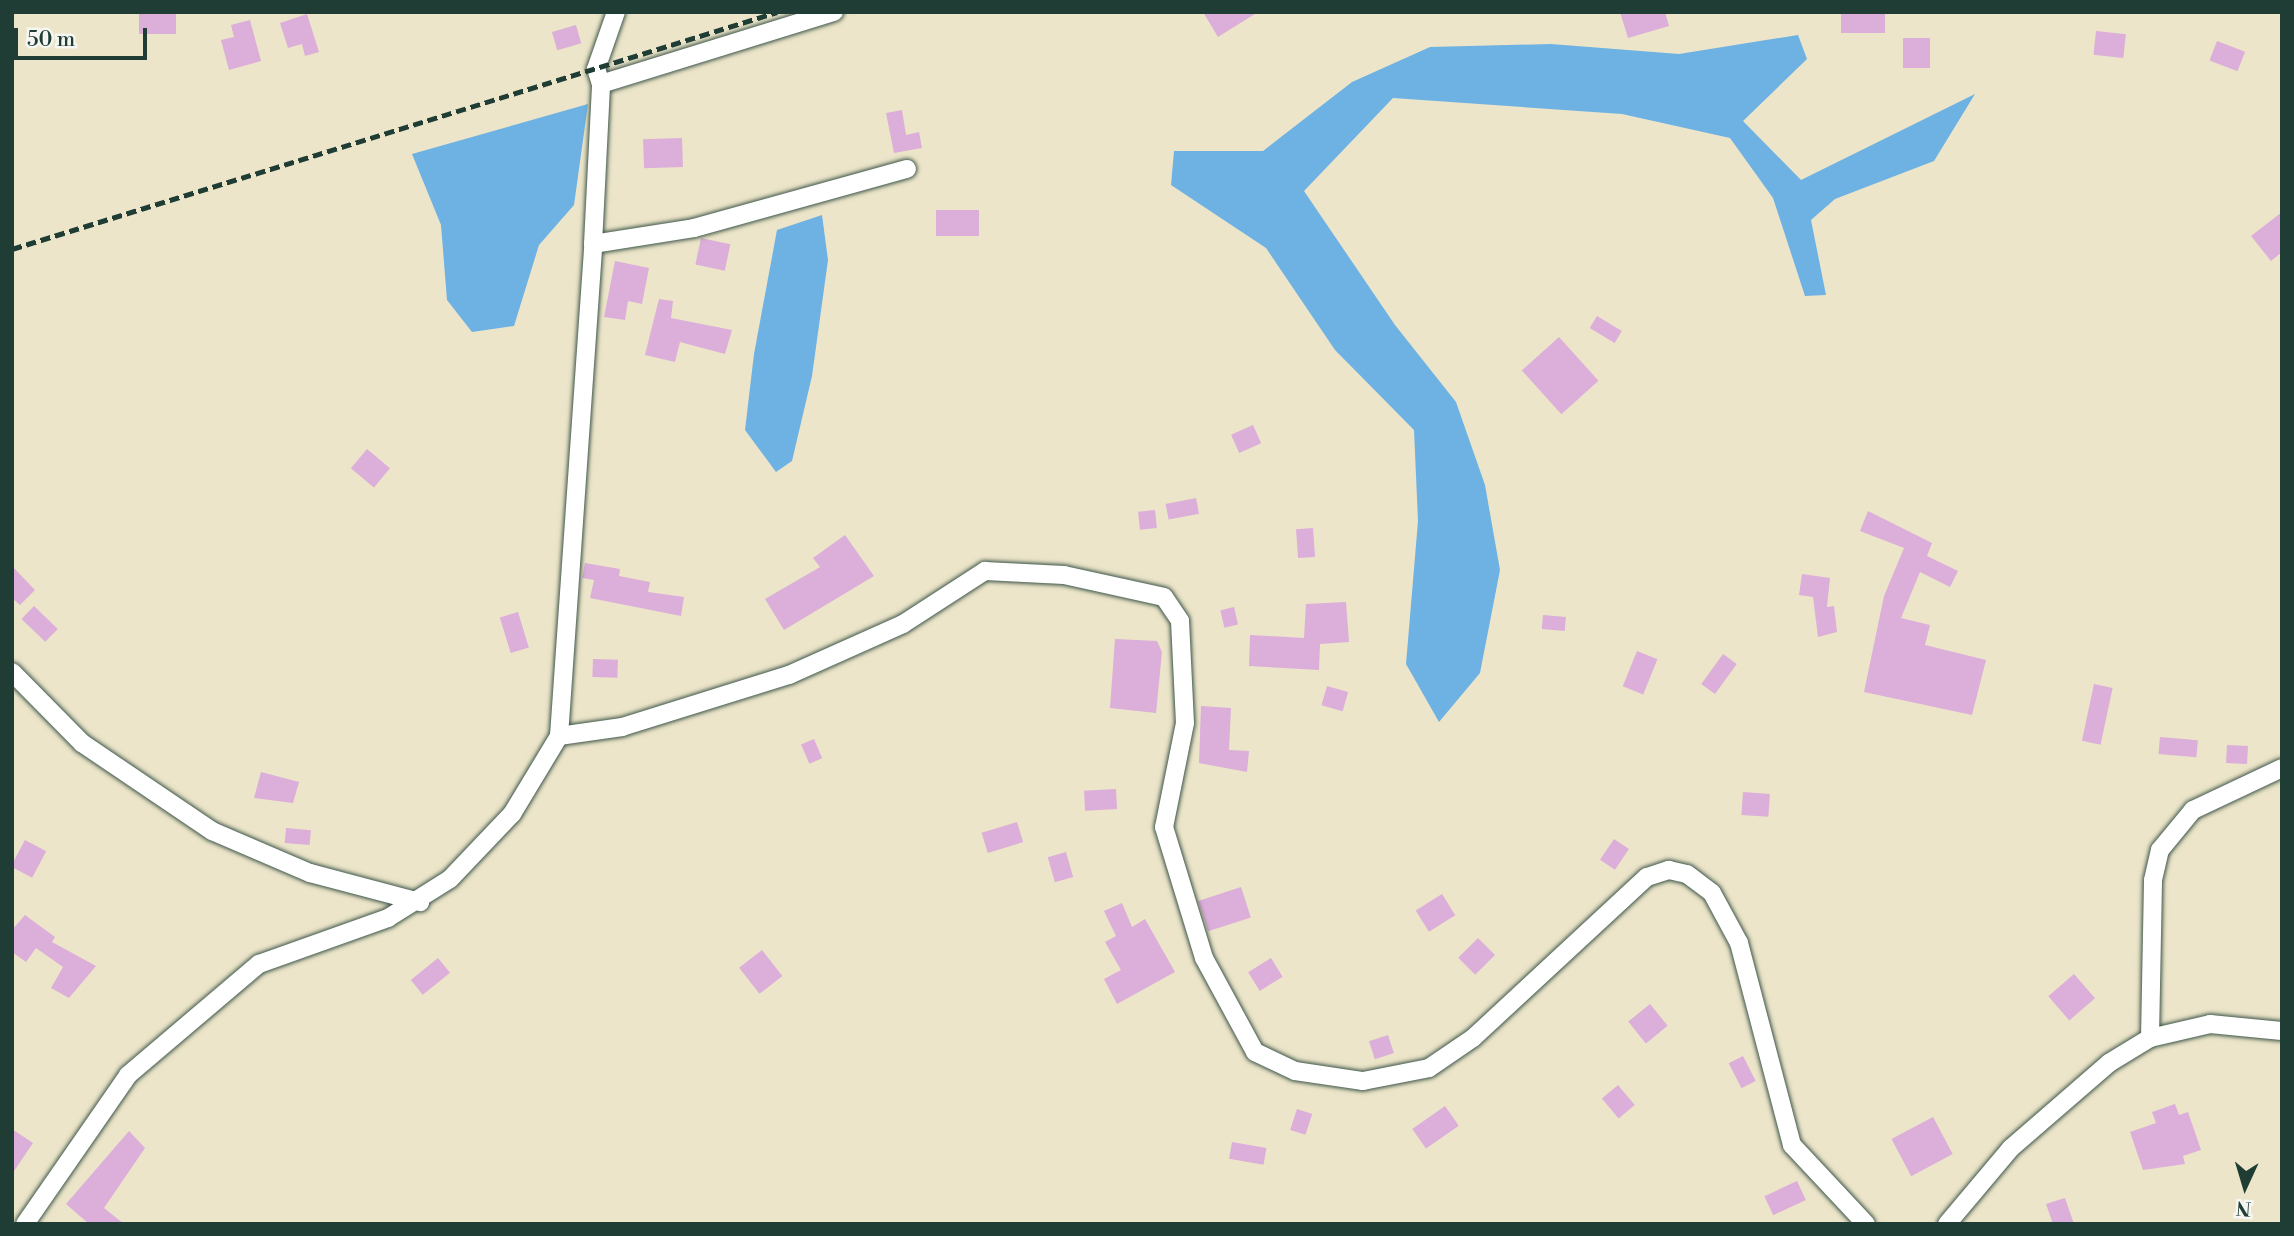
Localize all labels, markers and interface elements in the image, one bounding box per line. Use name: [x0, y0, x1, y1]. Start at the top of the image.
scale bar: [18, 14, 150, 58]
text: 50 m: [27, 27, 75, 53]
north arrow: [2210, 1152, 2280, 1222]
text: N: [2235, 1195, 2252, 1220]

